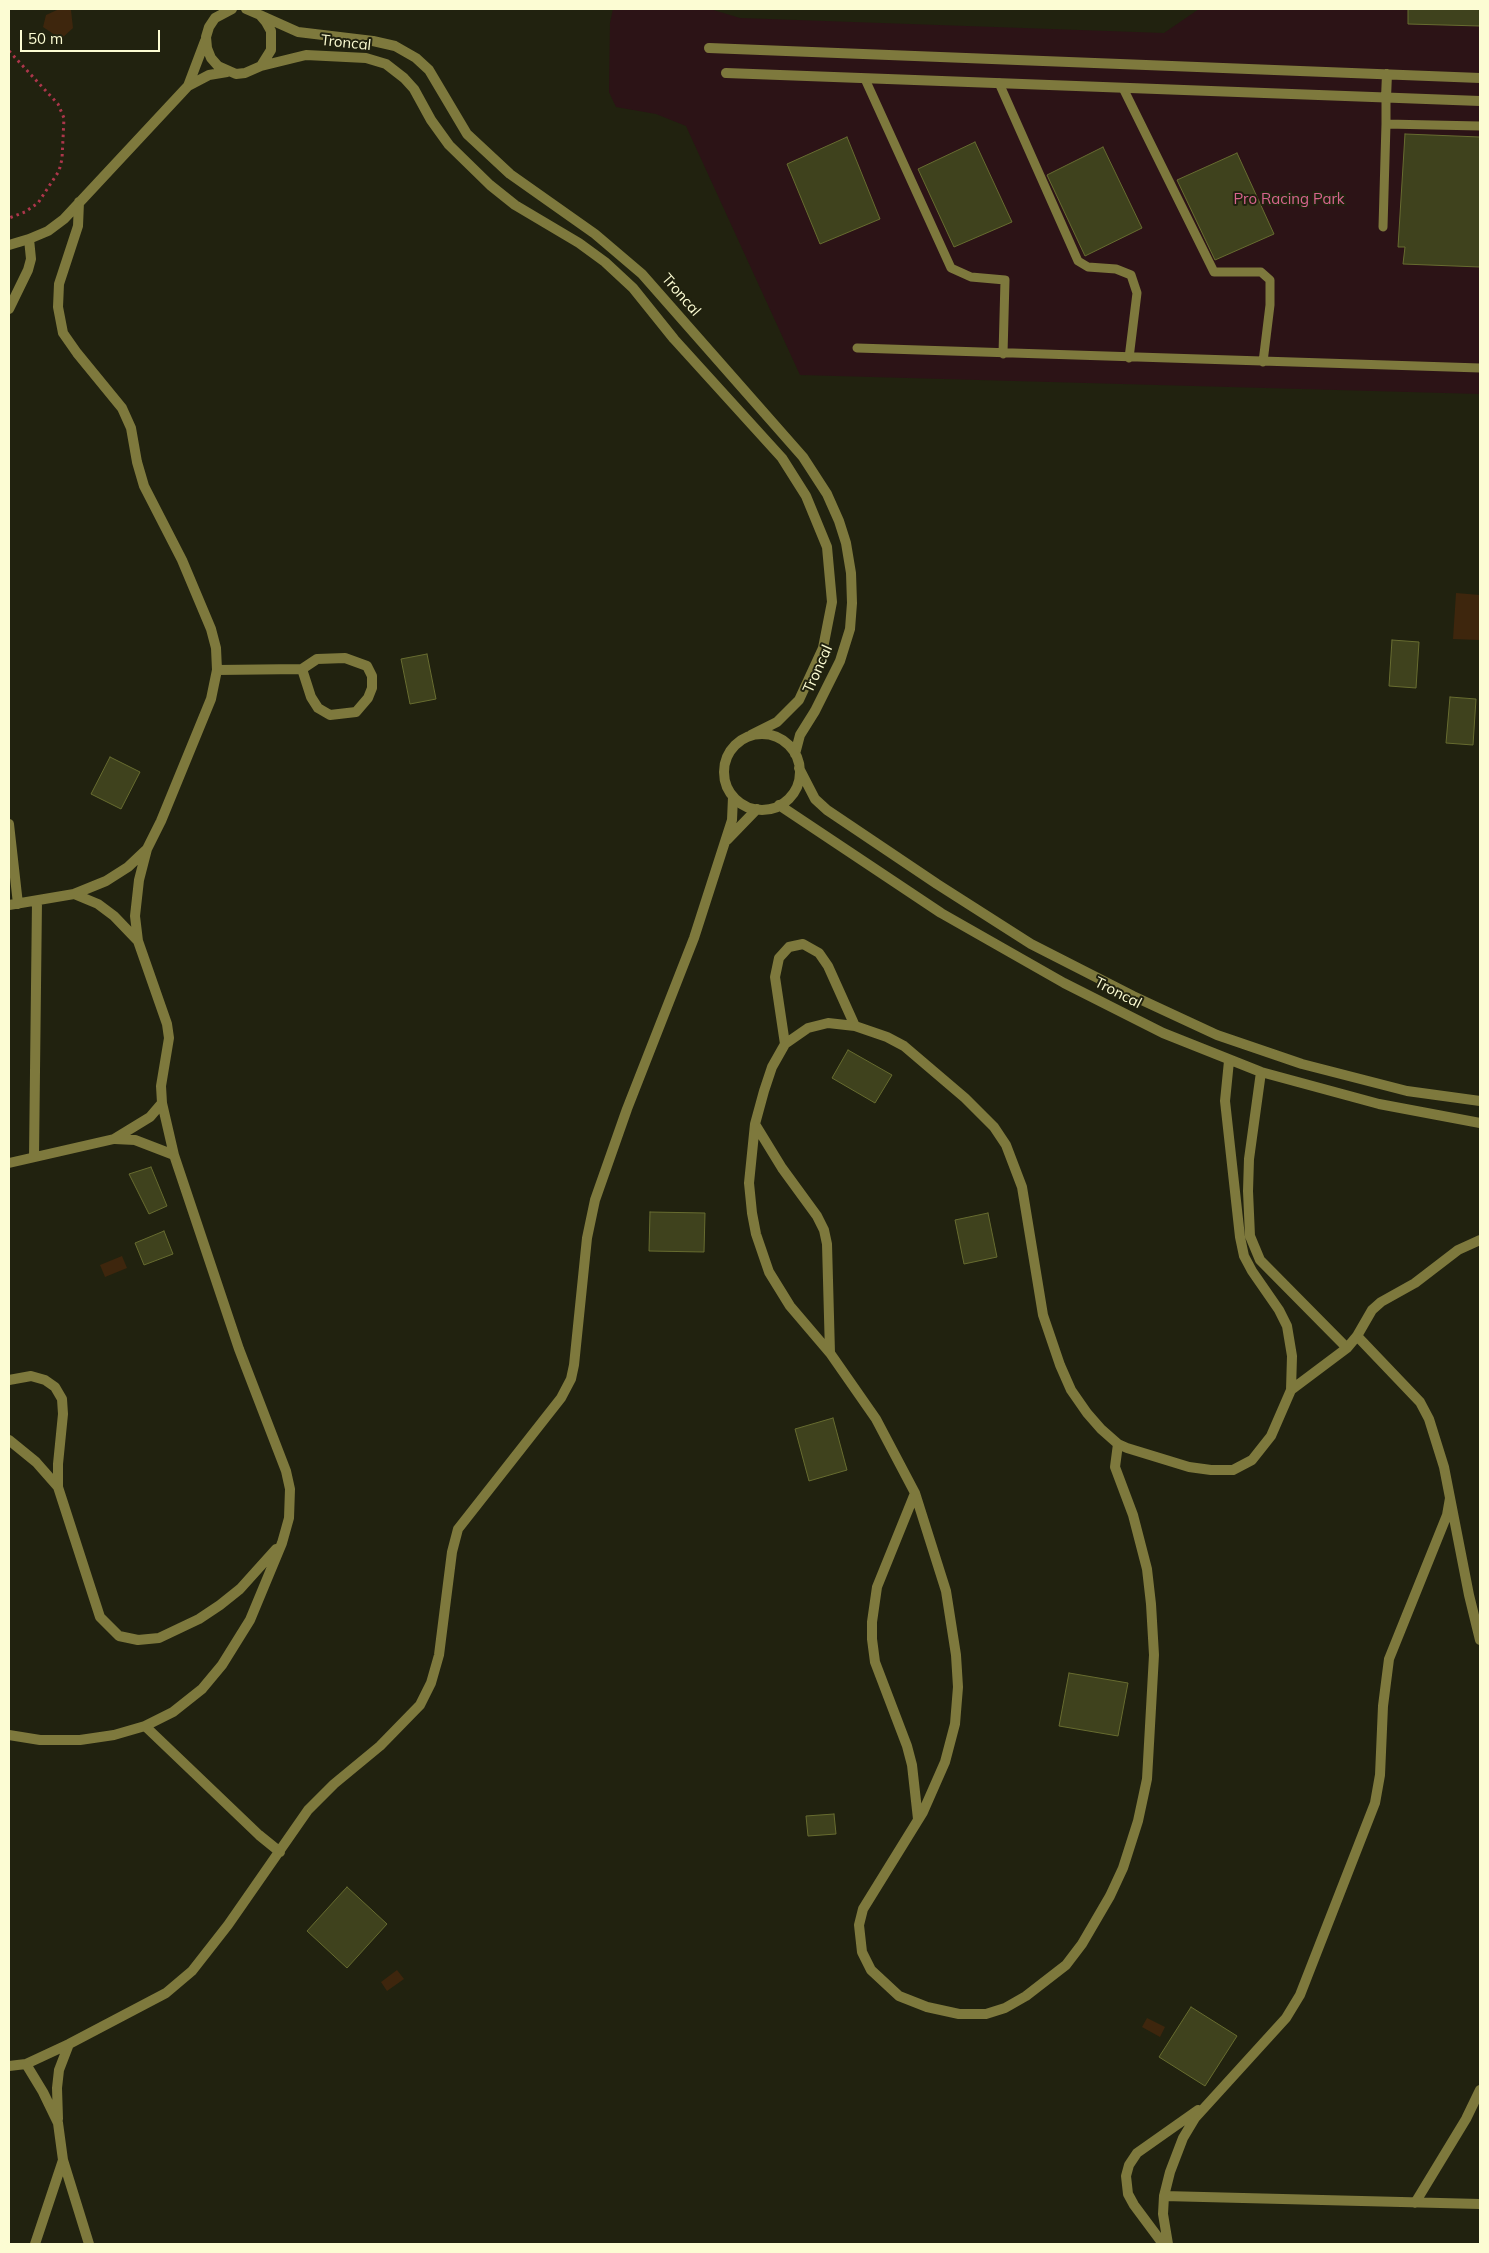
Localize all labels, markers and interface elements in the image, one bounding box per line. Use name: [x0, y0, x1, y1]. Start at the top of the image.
scale bar: [22, 20, 162, 52]
text: 50 m: [28, 29, 63, 48]
street label: Troncal: [320, 31, 372, 55]
park label: Pro Racing Park: [1233, 190, 1345, 208]
street label: Troncal: [658, 270, 704, 320]
street label: Troncal: [799, 642, 837, 696]
street label: Troncal: [1091, 974, 1145, 1012]

